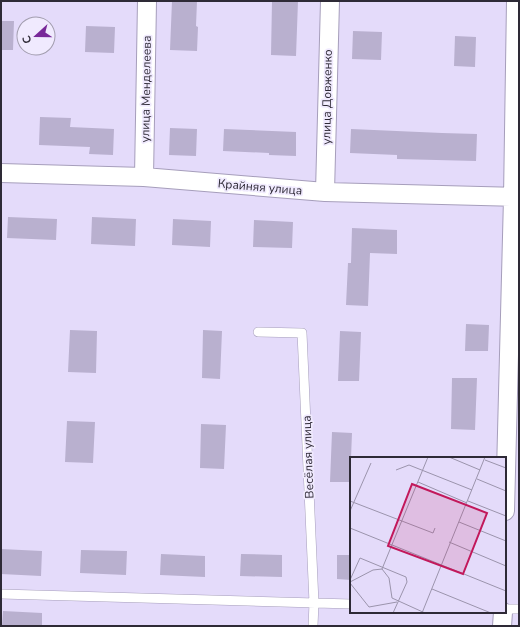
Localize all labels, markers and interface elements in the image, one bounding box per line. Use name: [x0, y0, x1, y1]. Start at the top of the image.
north arrow: [16, 16, 56, 56]
text: С: [19, 33, 35, 46]
street label: улица Менделеева: [137, 35, 155, 143]
street label: улица Довженко: [318, 49, 336, 145]
street label: Крайняя улица: [217, 175, 303, 199]
street label: Весёлая улица: [299, 415, 317, 499]
inset map: [350, 457, 506, 613]

